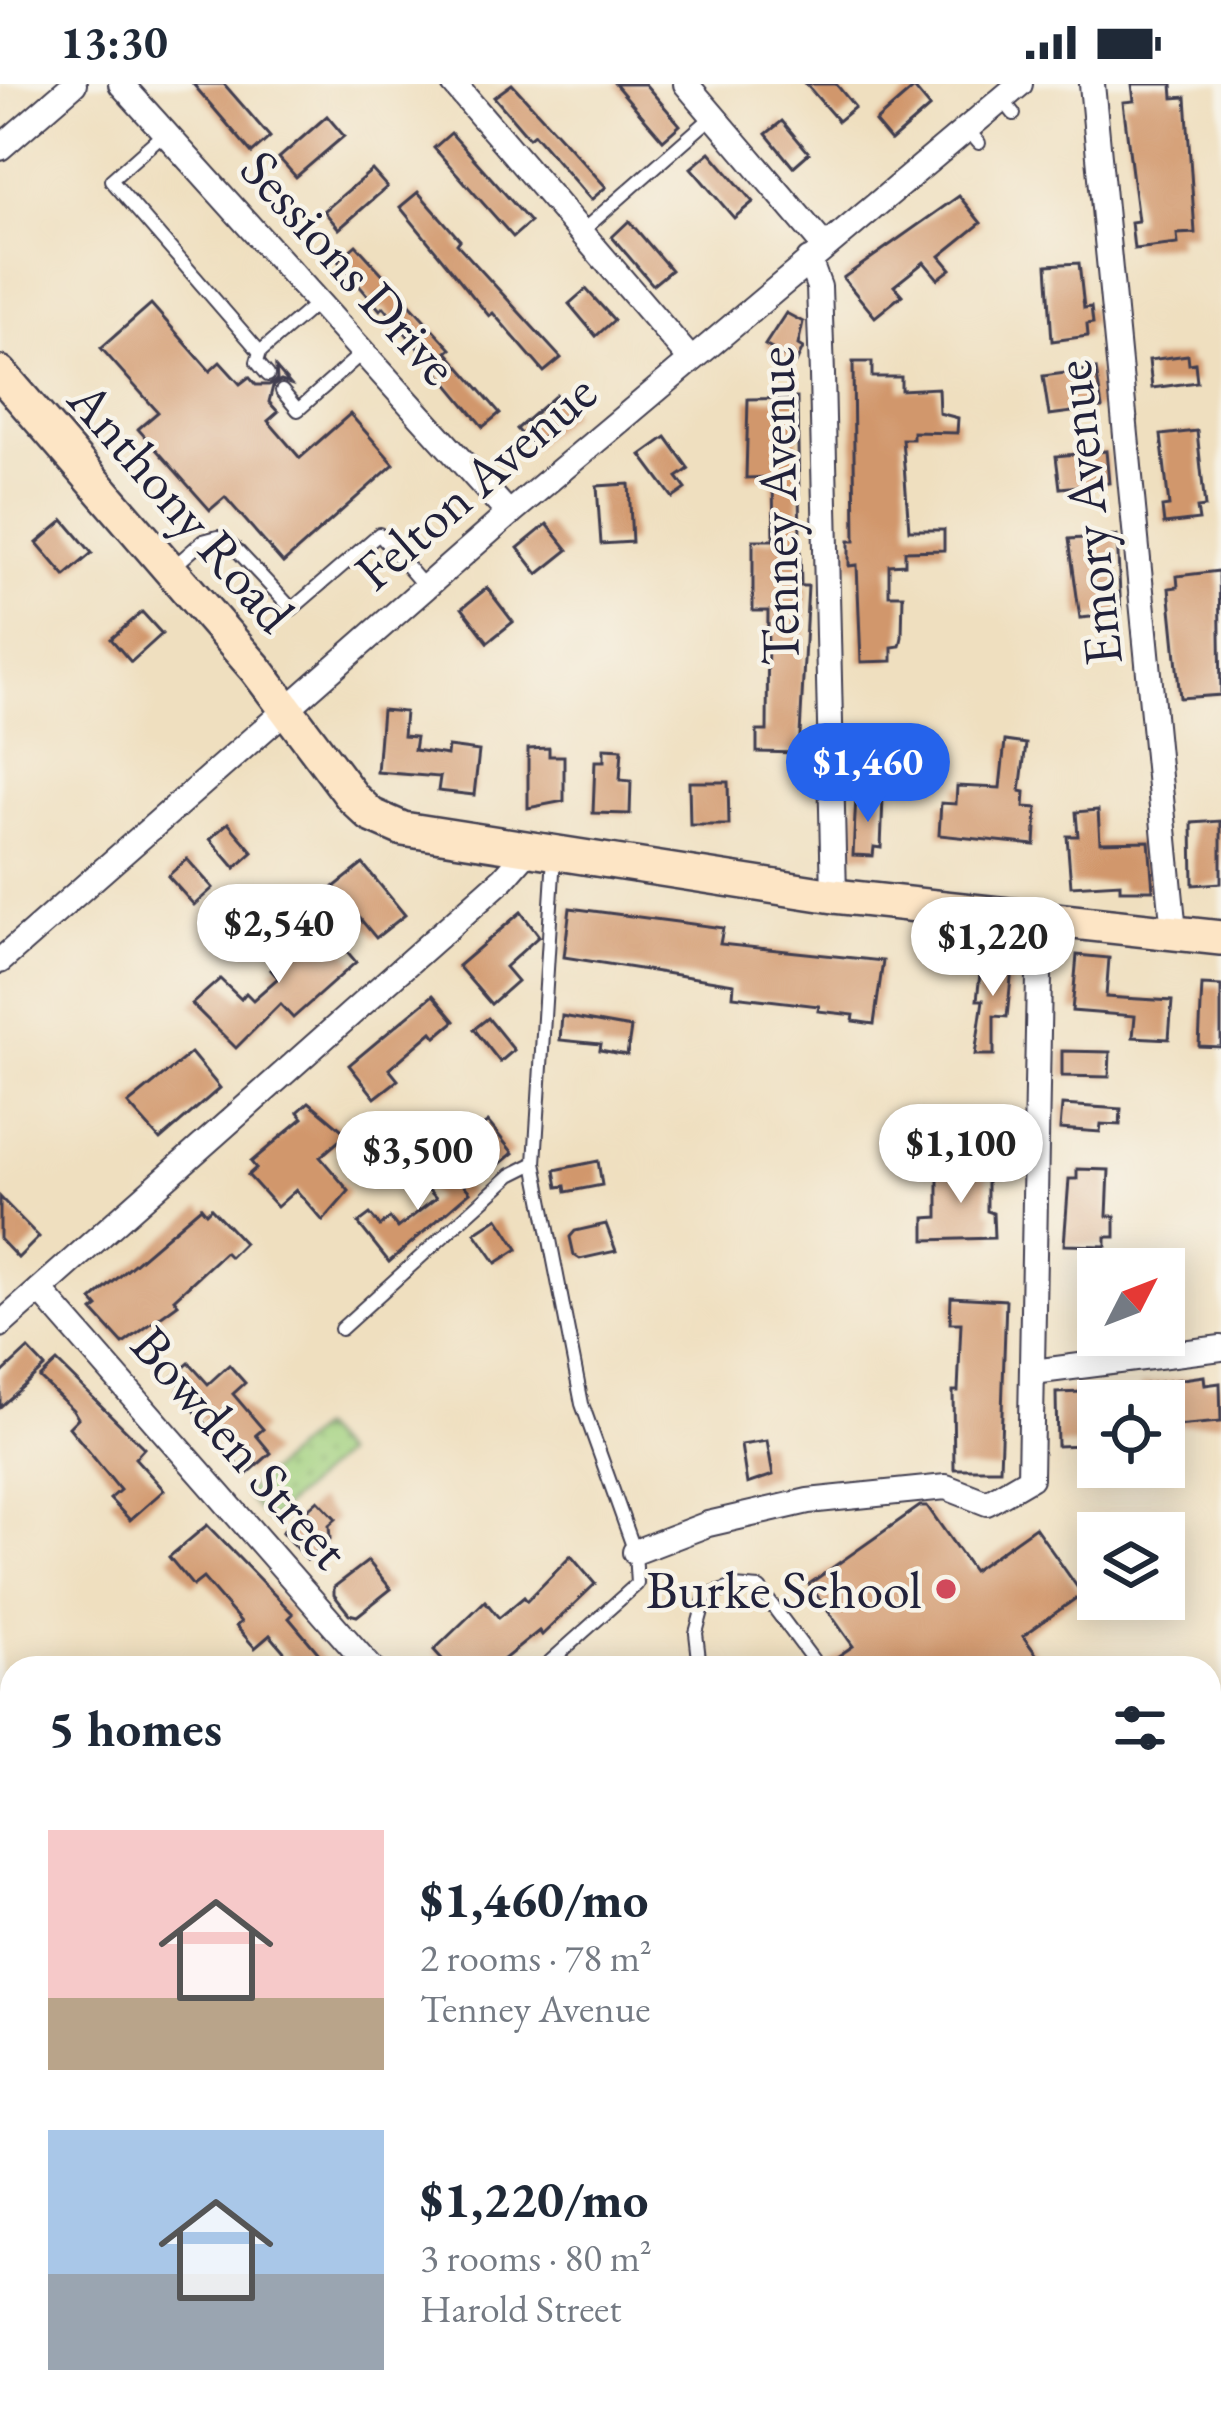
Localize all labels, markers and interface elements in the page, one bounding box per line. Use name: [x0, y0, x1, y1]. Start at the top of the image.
text: 13:30: [60, 13, 168, 71]
street label: Sessions Drive: [226, 135, 474, 399]
street label: Tenney Avenue: [739, 346, 815, 666]
street label: Felton Avenue: [340, 357, 610, 605]
street label: Emory Avenue: [1036, 357, 1138, 669]
street label: Anthony Road: [53, 365, 311, 647]
pin: $1,460: [770, 723, 966, 825]
text: $1,460: [813, 736, 923, 787]
pin: $2,540: [181, 884, 377, 986]
text: $2,540: [224, 897, 334, 948]
pin: $1,220: [895, 897, 1091, 999]
text: $1,220: [938, 910, 1048, 961]
pin: $1,100: [863, 1104, 1059, 1206]
pin: $3,500: [320, 1111, 516, 1213]
text: $1,100: [906, 1117, 1016, 1168]
text: $3,500: [363, 1124, 473, 1175]
north arrow: [1077, 1248, 1185, 1356]
map controls: [1077, 1248, 1185, 1620]
street label: Bowden Street: [116, 1311, 366, 1583]
button: locate: [1077, 1380, 1185, 1488]
button: layers: [1077, 1512, 1185, 1620]
place label: Burke School: [646, 1554, 922, 1624]
marker: Burke School: [933, 1576, 959, 1602]
text: 5 homes: [48, 1695, 222, 1761]
icon: filters: [1107, 1695, 1173, 1761]
text: $1,460/mo: [420, 1866, 648, 1932]
icon: home: [144, 1878, 288, 2022]
text: 2 rooms · 78 m²: [420, 1932, 652, 1983]
text: Tenney Avenue: [420, 1983, 650, 2034]
text: $1,220/mo: [420, 2166, 648, 2232]
icon: home: [144, 2178, 288, 2322]
text: 3 rooms · 80 m²: [420, 2232, 652, 2283]
text: Harold Street: [420, 2283, 621, 2334]

